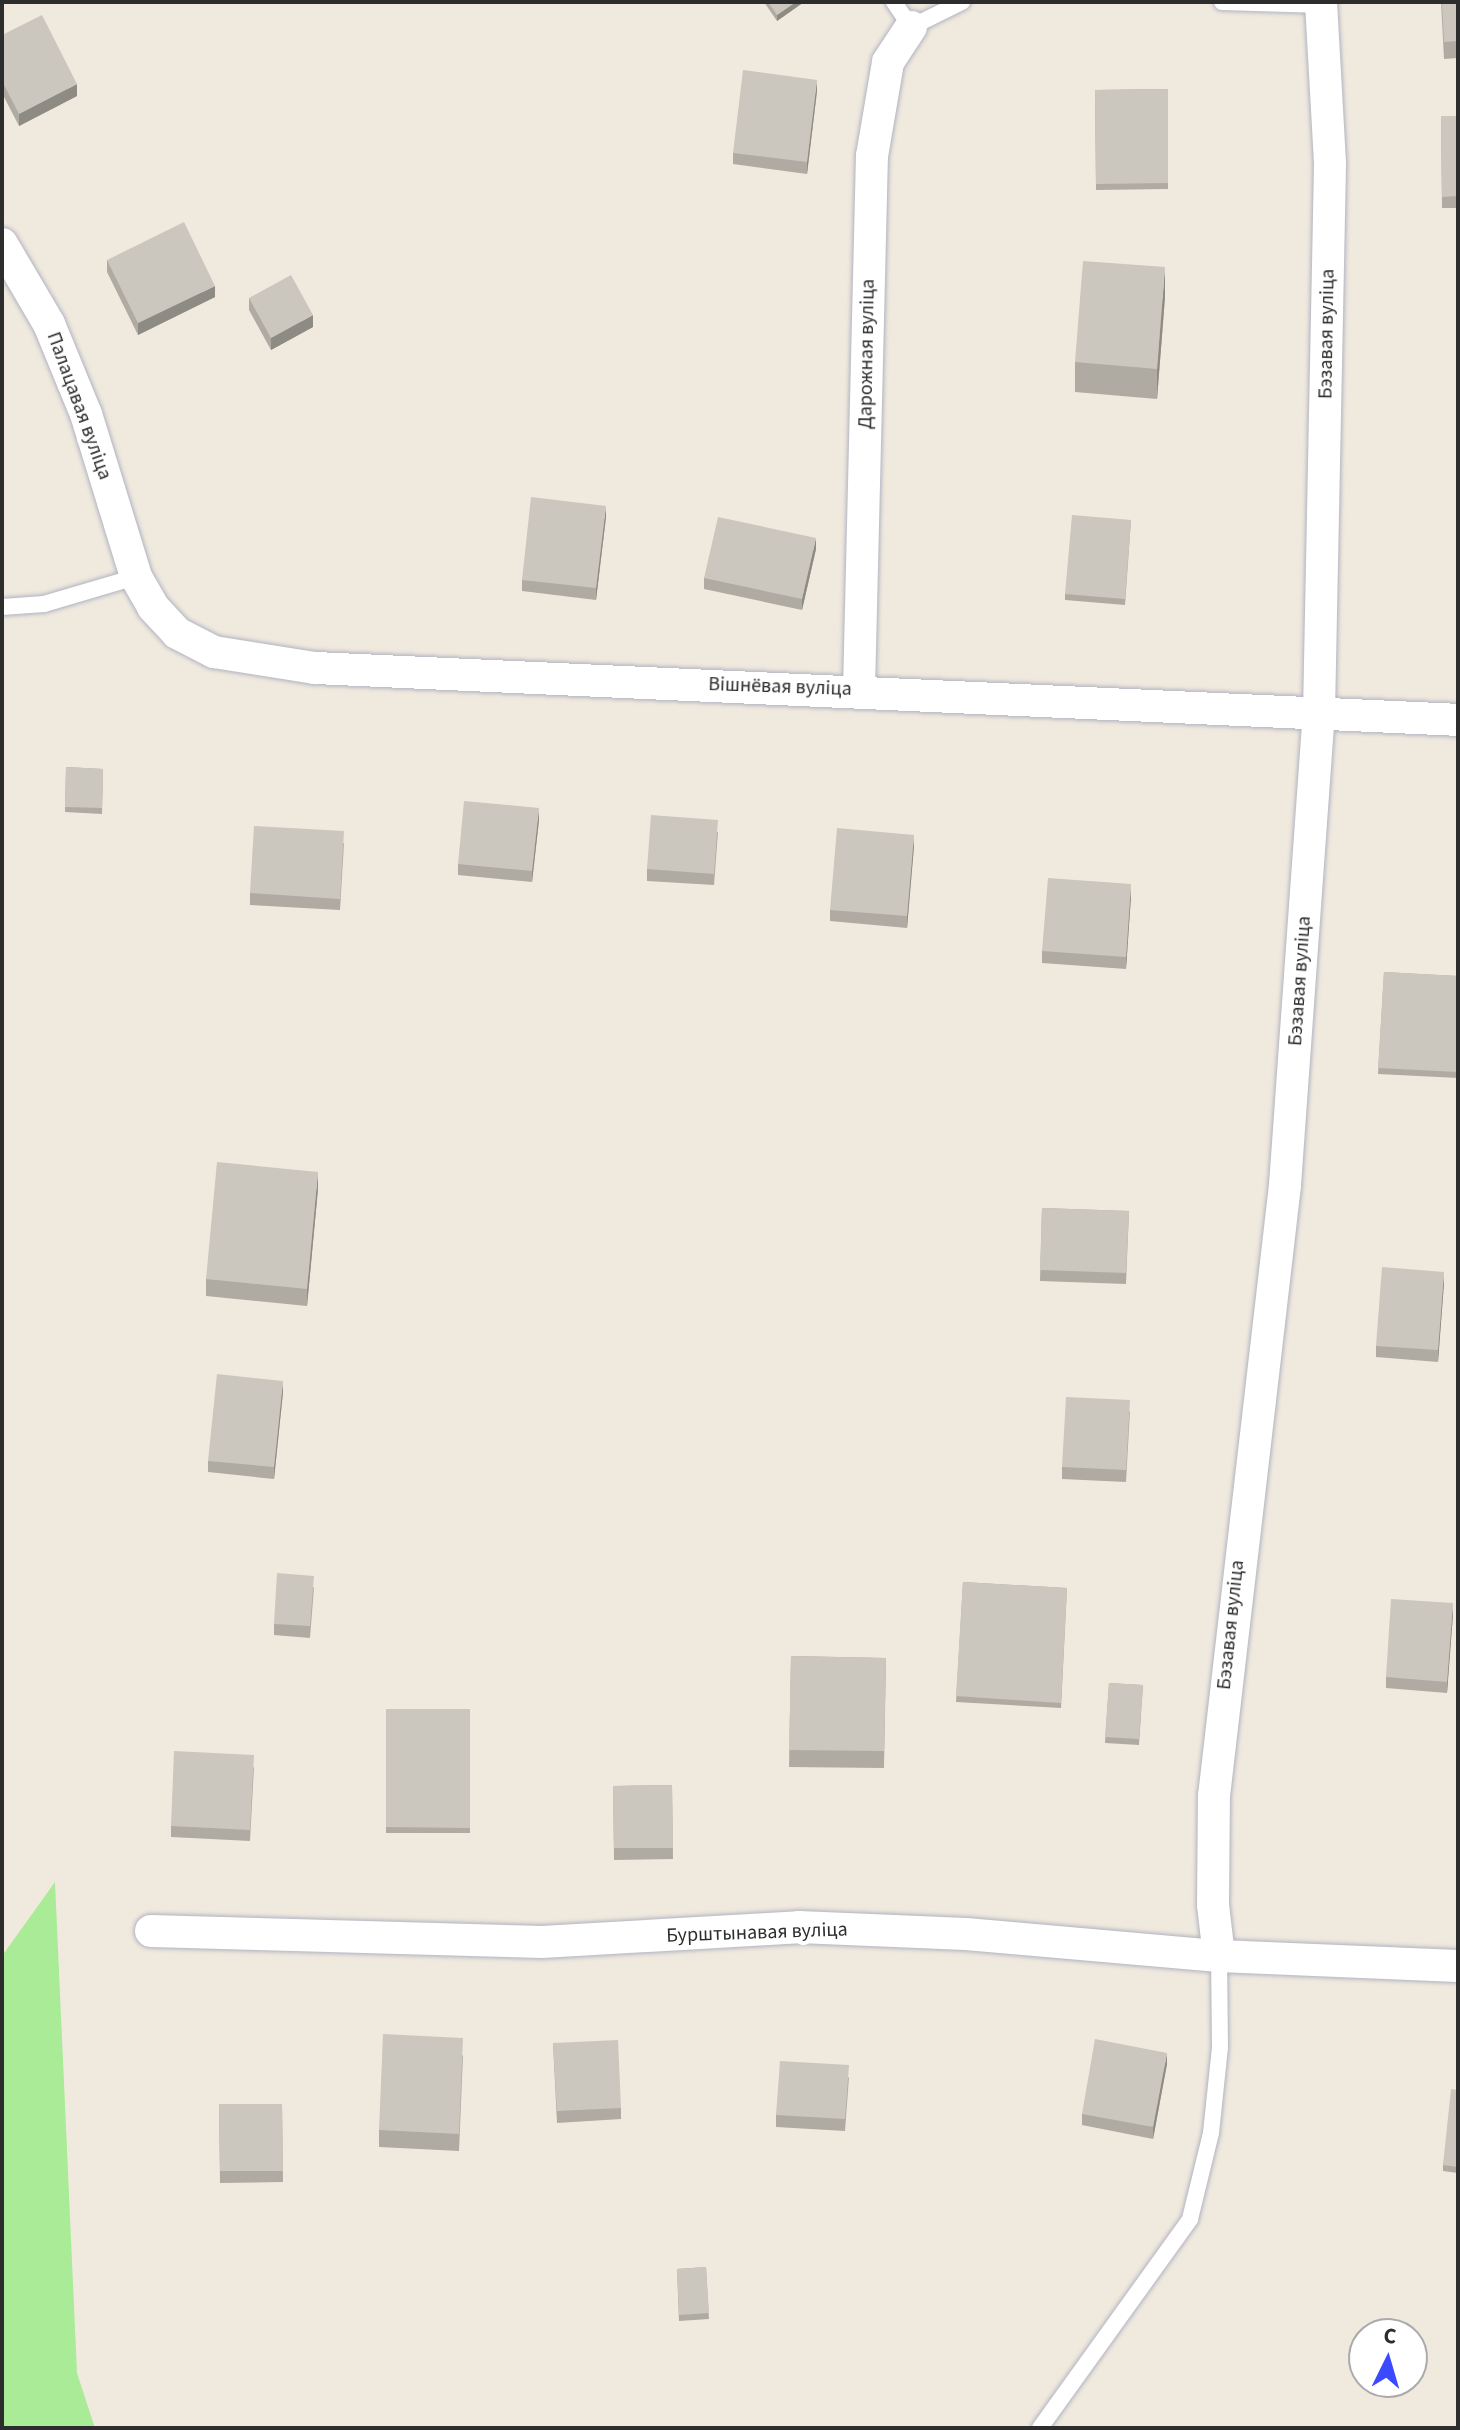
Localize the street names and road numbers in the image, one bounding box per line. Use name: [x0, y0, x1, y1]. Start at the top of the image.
street label: Бэзавая вуліца: [1314, 269, 1340, 399]
street label: Дарожная вуліца: [854, 279, 880, 429]
street label: Палацавая вуліца: [41, 329, 117, 483]
street label: Вішнёвая вуліца: [708, 673, 852, 701]
street label: Бэзавая вуліца: [1283, 915, 1317, 1047]
street label: Бэзавая вуліца: [1212, 1559, 1250, 1691]
street label: Бурштынавая вуліца: [666, 1918, 848, 1948]

